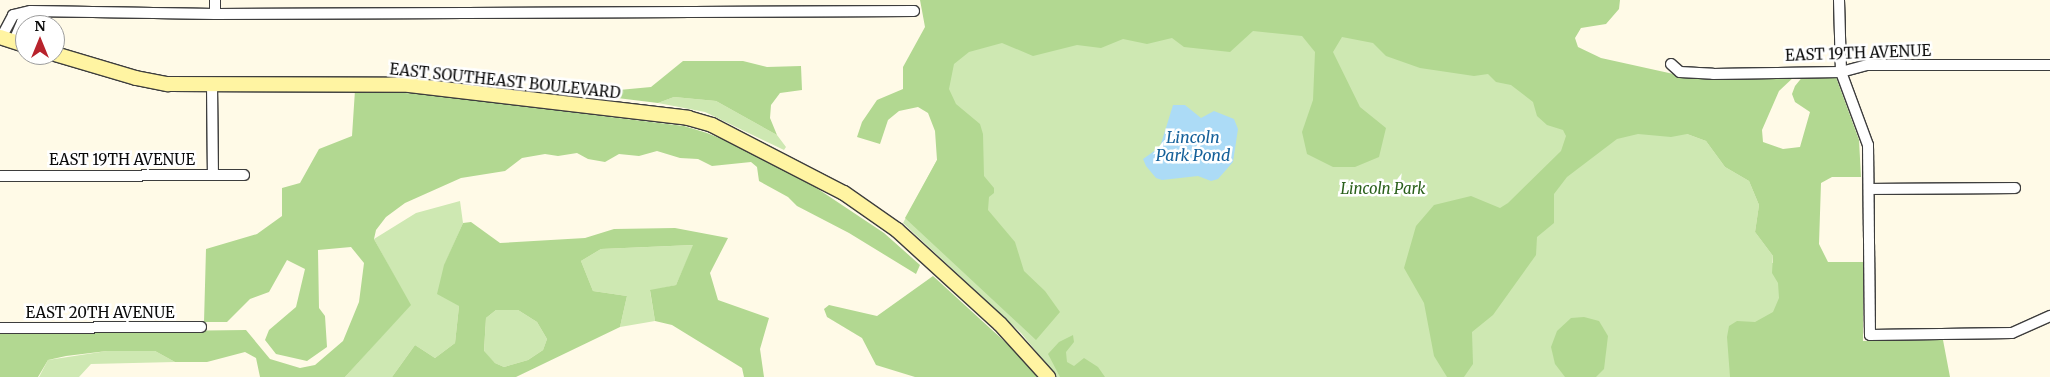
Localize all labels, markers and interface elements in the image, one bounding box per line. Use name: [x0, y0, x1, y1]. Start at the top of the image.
north arrow: [15, 15, 65, 65]
text: N: [34, 17, 46, 35]
street label: EAST 19TH AVENUE: [1785, 41, 1931, 65]
street label: EAST SOUTHEAST BOULEVARD: [389, 60, 621, 102]
water label: Lincoln Park Pond: [1156, 127, 1230, 165]
street label: EAST 19TH AVENUE: [49, 151, 195, 169]
park label: Lincoln Park: [1341, 180, 1425, 198]
street label: EAST 20TH AVENUE: [25, 304, 175, 322]

